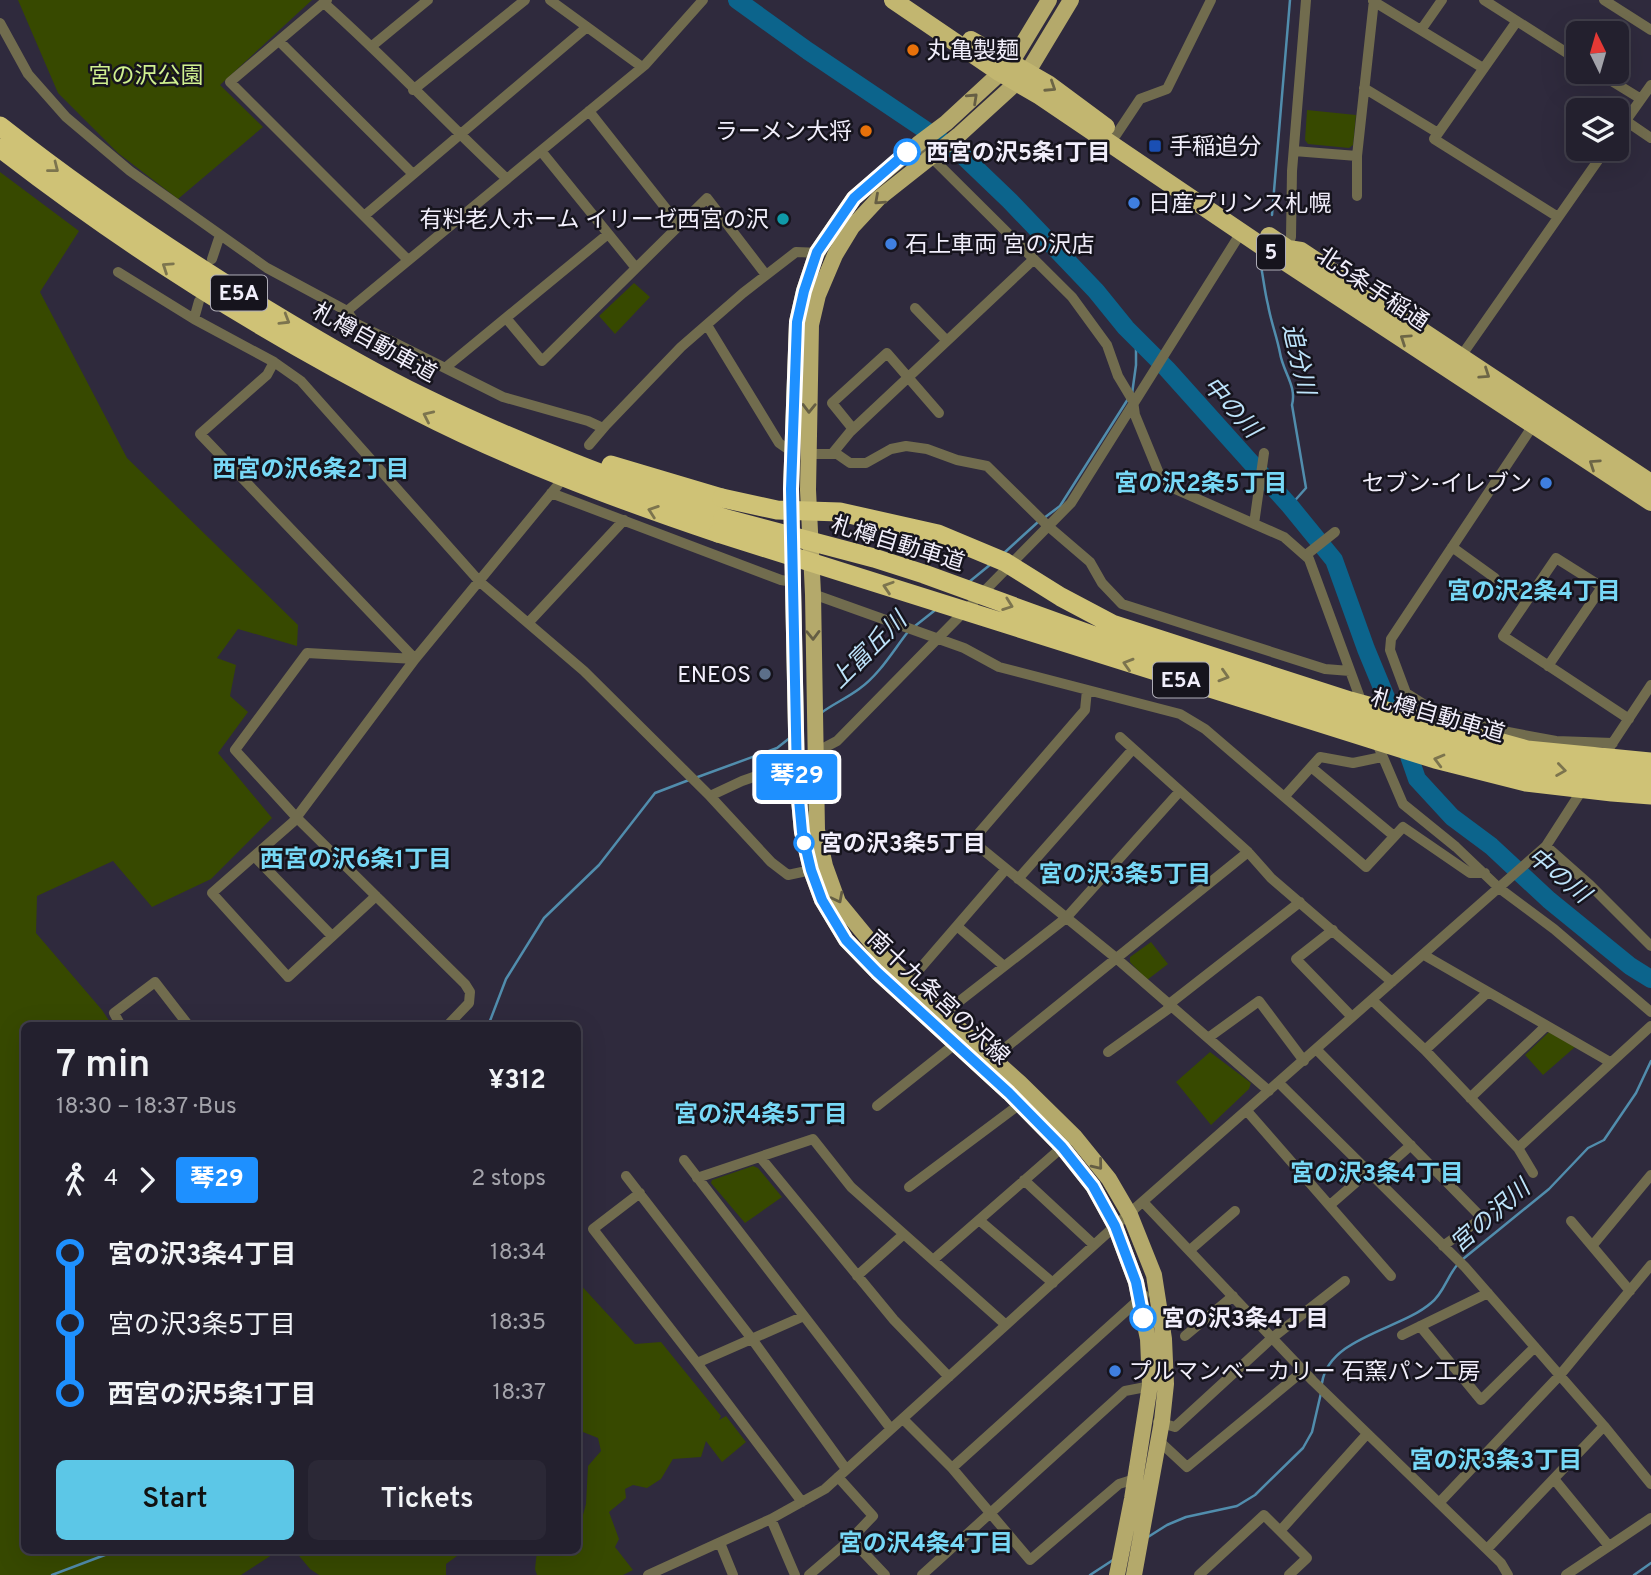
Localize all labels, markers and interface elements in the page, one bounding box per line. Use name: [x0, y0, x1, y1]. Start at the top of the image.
north arrow: [1566, 21, 1629, 84]
map controls: [1566, 21, 1629, 161]
place label: 丸亀製麺: [927, 38, 1019, 67]
marker: 丸亀製麺: [905, 42, 921, 58]
park label: 宮の沢公園: [89, 63, 204, 92]
one-way arrow: [1043, 79, 1056, 91]
one-way arrow: [965, 94, 978, 106]
button: layers: [1566, 98, 1629, 161]
place label: ラーメン大将: [715, 119, 852, 148]
marker: ラーメン大将: [858, 123, 874, 139]
place label: 手稲追分: [1169, 134, 1261, 163]
marker: 手稲追分: [1147, 138, 1163, 154]
marker: 西宮の沢5条1丁目: [894, 139, 920, 165]
place label: 西宮の沢5条1丁目: [926, 140, 1110, 169]
one-way arrow: [46, 160, 58, 173]
place label: 日産プリンス札幌: [1148, 191, 1332, 220]
one-way arrow: [874, 192, 887, 204]
marker: 日産プリンス札幌: [1126, 195, 1142, 211]
place label: 有料老人ホーム イリーゼ西宮の沢: [419, 207, 769, 236]
marker: 有料老人ホーム イリーゼ西宮の沢: [775, 211, 791, 227]
place label: 石上車両 宮の沢店: [905, 232, 1094, 261]
road number: 5: [1257, 234, 1285, 270]
marker: 石上車両 宮の沢店: [883, 236, 899, 252]
street label: 北5条手稲通: [1310, 242, 1433, 338]
one-way arrow: [162, 263, 175, 275]
road number: E5A: [211, 276, 267, 310]
street label: 札樽自動車道: [306, 298, 441, 390]
one-way arrow: [277, 312, 290, 325]
water label: 追分川: [1274, 321, 1320, 401]
one-way arrow: [1399, 334, 1412, 347]
one-way arrow: [1478, 365, 1491, 378]
water label: 中の川: [1195, 372, 1268, 447]
one-way arrow: [801, 403, 817, 413]
one-way arrow: [423, 410, 435, 424]
district label: 西宮の沢6条2丁目: [212, 456, 410, 486]
one-way arrow: [1589, 460, 1602, 473]
district label: 宮の沢2条5丁目: [1114, 470, 1288, 500]
place label: セブン-イレブン: [1362, 471, 1532, 500]
marker: セブン-イレブン: [1538, 475, 1554, 491]
one-way arrow: [648, 505, 660, 519]
street label: 札樽自動車道: [827, 511, 967, 579]
district label: 宮の沢2条4丁目: [1447, 578, 1621, 608]
one-way arrow: [882, 581, 894, 596]
one-way arrow: [1002, 596, 1014, 610]
water label: 上富丘川: [825, 605, 916, 696]
one-way arrow: [806, 630, 821, 641]
one-way arrow: [1123, 657, 1135, 672]
place label: ENEOS: [677, 662, 751, 691]
road number: E5A: [1153, 662, 1209, 698]
marker: ENEOS: [757, 666, 773, 682]
one-way arrow: [1218, 668, 1230, 683]
street label: 札樽自動車道: [1367, 684, 1508, 750]
one-way arrow: [1433, 753, 1445, 768]
line badge: 琴29: [757, 754, 837, 800]
text: 琴29: [770, 762, 824, 792]
one-way arrow: [1555, 763, 1566, 778]
place label: 宮の沢3条5丁目: [820, 831, 986, 860]
marker: 宮の沢3条5丁目: [794, 833, 814, 853]
water label: 中の川: [1520, 842, 1597, 913]
district label: 西宮の沢6条1丁目: [260, 846, 452, 876]
district label: 宮の沢3条5丁目: [1038, 861, 1212, 891]
one-way arrow: [830, 890, 844, 903]
street label: 南十九条宮の沢線: [860, 925, 1014, 1072]
text: 7 min: [56, 1042, 150, 1091]
text: ¥312: [488, 1065, 546, 1098]
text: 18:30 – 18:37 · Bus: [56, 1093, 237, 1122]
district label: 宮の沢4条5丁目: [674, 1101, 848, 1131]
one-way arrow: [1089, 1158, 1102, 1170]
district label: 宮の沢3条4丁目: [1290, 1160, 1464, 1190]
icon: walk: [56, 1161, 94, 1199]
icon: forward: [128, 1161, 166, 1199]
text: 4: [104, 1165, 118, 1194]
text: 琴29: [190, 1165, 244, 1195]
text: 2 stops: [471, 1165, 546, 1194]
water label: 宮の沢川: [1445, 1173, 1540, 1260]
text: 18:34: [490, 1239, 546, 1268]
text: 宮の沢3条4丁目: [108, 1240, 296, 1273]
marker: 宮の沢3条4丁目: [1130, 1305, 1156, 1331]
place label: 宮の沢3条4丁目: [1162, 1306, 1329, 1335]
text: 18:35: [490, 1309, 546, 1338]
text: 宮の沢3条5丁目: [108, 1310, 296, 1343]
place label: プルマンベーカリー 石窯パン工房: [1129, 1359, 1481, 1388]
marker: プルマンベーカリー 石窯パン工房: [1107, 1363, 1123, 1379]
text: 18:37: [493, 1379, 546, 1408]
text: 西宮の沢5条1丁目: [108, 1380, 316, 1413]
district label: 宮の沢3条3丁目: [1410, 1447, 1582, 1477]
button: Start: [56, 1460, 294, 1540]
button: Tickets: [308, 1460, 546, 1540]
district label: 宮の沢4条4丁目: [839, 1530, 1013, 1560]

